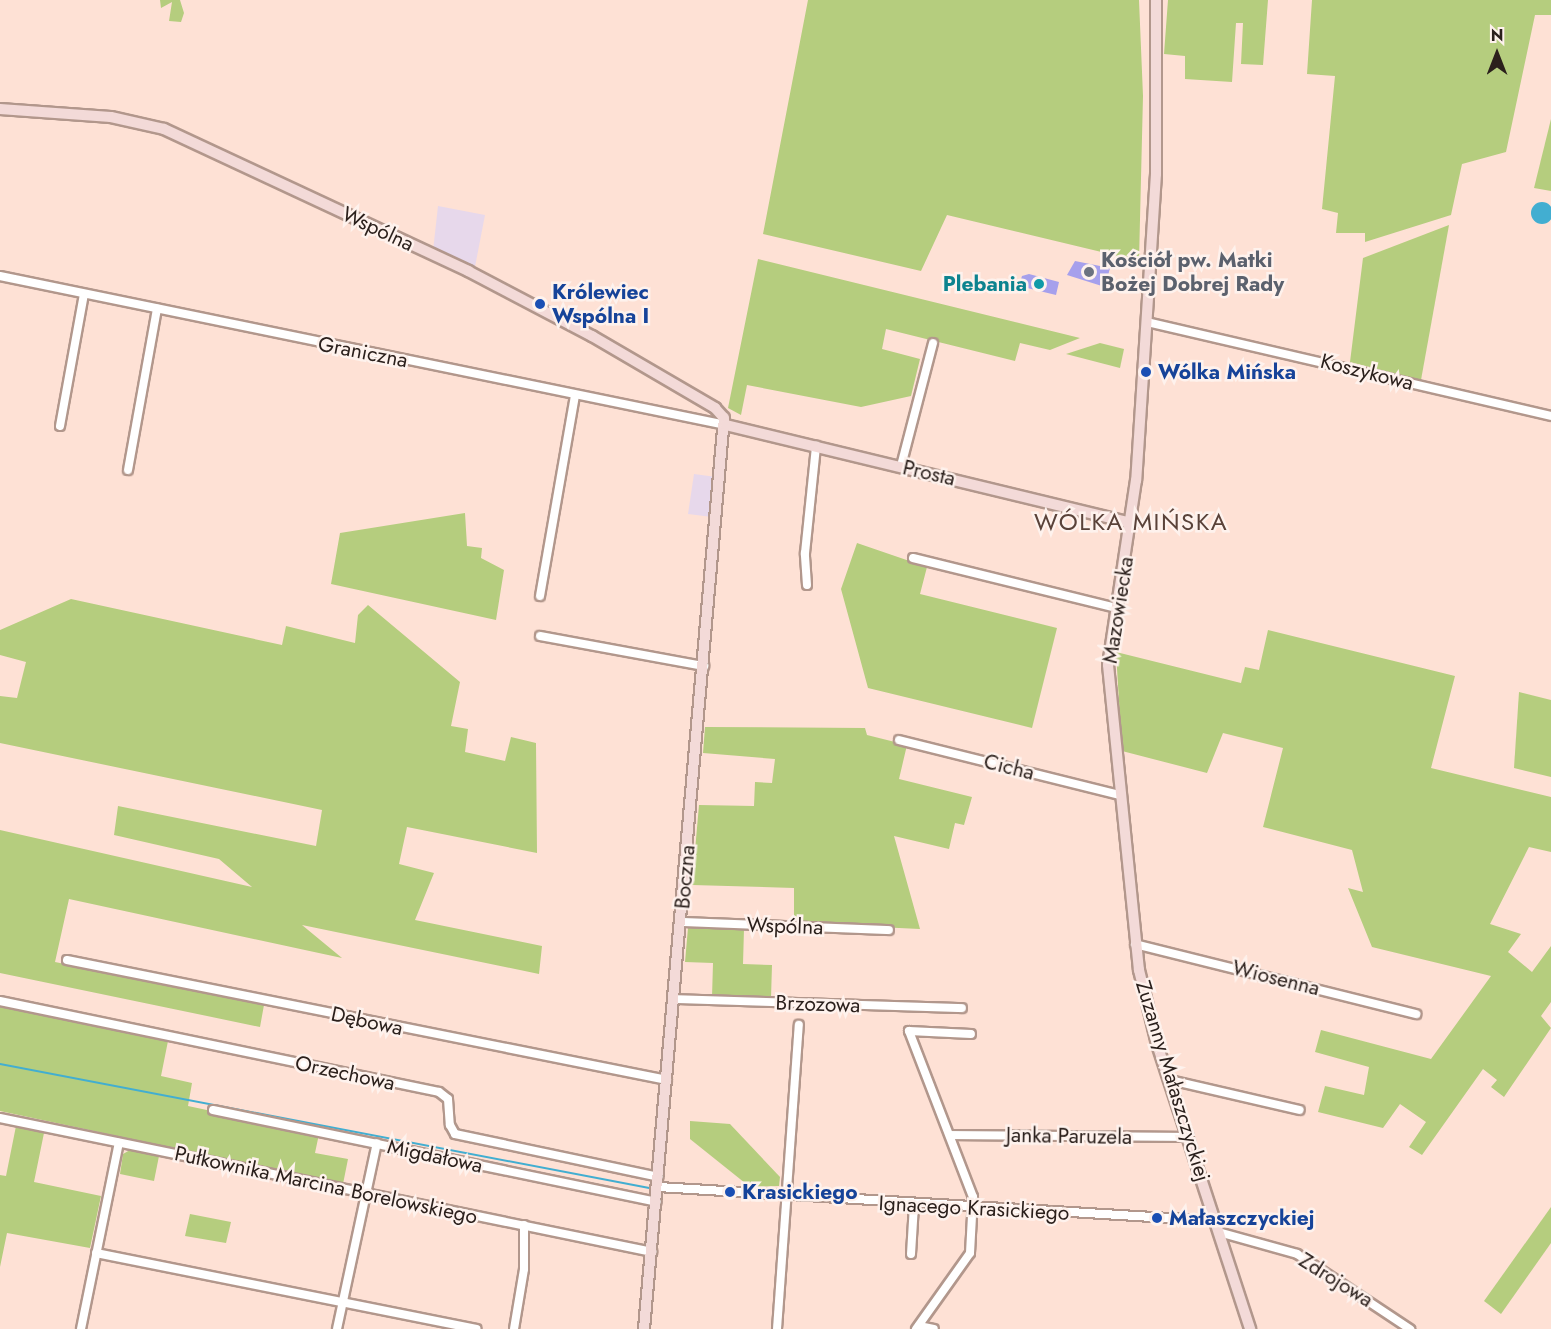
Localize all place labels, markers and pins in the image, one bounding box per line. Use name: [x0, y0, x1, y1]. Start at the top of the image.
place label: Kościół pw. Matki Bożej Dobrej Rady: [1101, 247, 1284, 297]
marker: Kościół pw. Matki Bożej Dobrej Rady: [1082, 265, 1096, 279]
place label: Plebania: [943, 271, 1027, 297]
marker: Plebania: [1032, 277, 1046, 291]
place label: Królewiec Wspólna I: [552, 279, 649, 329]
marker: Królewiec Wspólna I: [533, 297, 547, 311]
place label: Wólka Mińska: [1158, 359, 1296, 385]
marker: Wólka Mińska: [1139, 365, 1153, 379]
place label: Krasickiego: [742, 1179, 858, 1205]
marker: Krasickiego: [723, 1185, 737, 1199]
place label: Małaszczyckiej: [1169, 1205, 1315, 1231]
marker: Małaszczyckiej: [1150, 1211, 1164, 1225]

